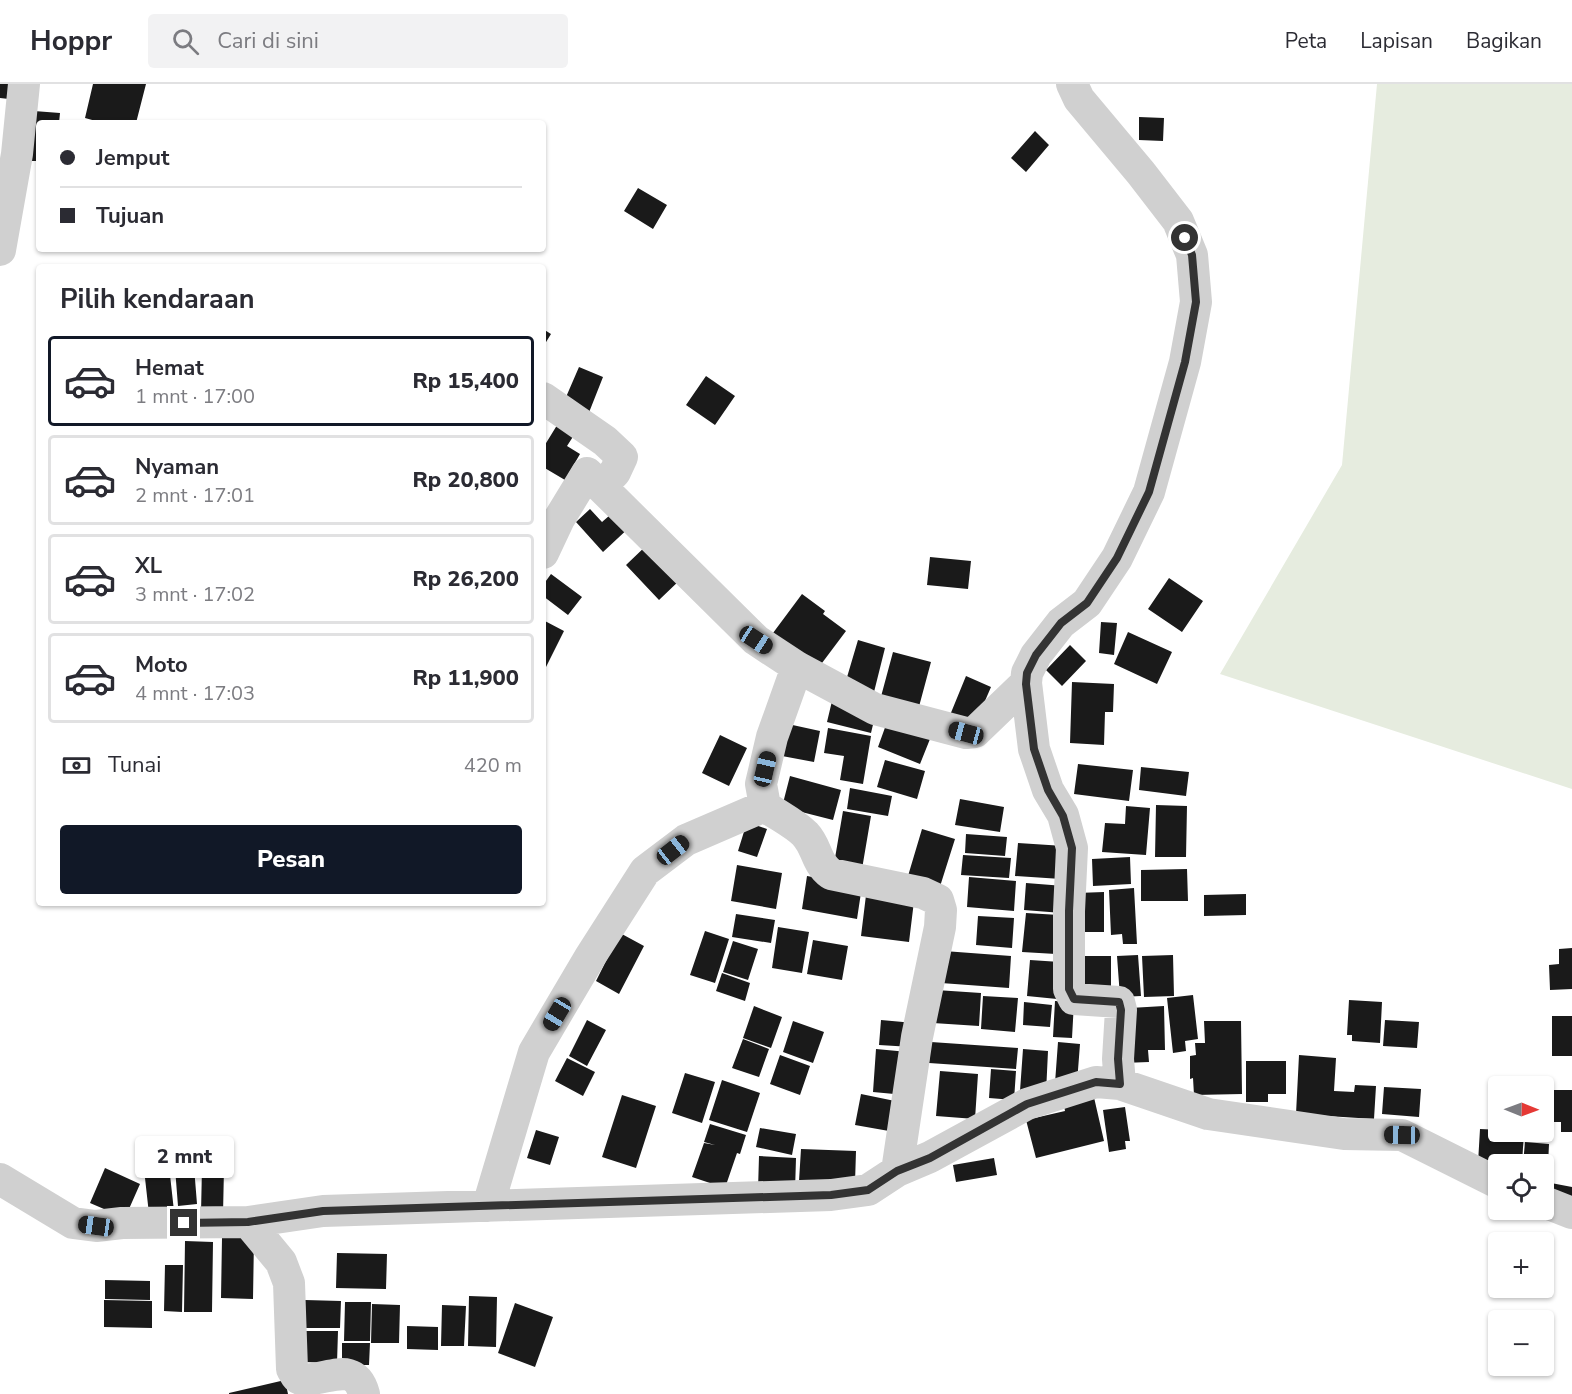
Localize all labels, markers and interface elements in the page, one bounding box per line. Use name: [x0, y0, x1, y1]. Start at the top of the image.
search box: [148, 14, 568, 68]
text: Hoppr: [30, 22, 112, 60]
icon: search: [169, 25, 202, 58]
text: Cari di sini: [217, 26, 319, 56]
text: Peta: [1285, 27, 1327, 55]
text: Lapisan: [1360, 27, 1433, 55]
text: Bagikan: [1466, 27, 1542, 55]
text: Jemput: [96, 143, 169, 173]
text: Tujuan: [96, 201, 164, 231]
route start: [1171, 224, 1198, 251]
text: Pilih kendaraan: [60, 281, 254, 318]
text: Hemat: [135, 353, 204, 383]
icon: car: [63, 354, 117, 408]
text: Rp 15,400: [412, 366, 519, 396]
text: 1 mnt · 17:00: [135, 383, 255, 410]
text: Nyaman: [135, 452, 219, 482]
icon: car: [63, 453, 117, 507]
text: Rp 20,800: [412, 465, 519, 495]
text: 2 mnt · 17:01: [135, 482, 255, 509]
text: XL: [135, 551, 162, 581]
icon: car: [63, 552, 117, 606]
text: Rp 26,200: [412, 564, 519, 594]
text: 3 mnt · 17:02: [135, 581, 255, 608]
car: [736, 623, 776, 657]
text: Moto: [135, 650, 188, 680]
icon: car: [63, 651, 117, 705]
text: Rp 11,900: [412, 663, 519, 693]
text: 4 mnt · 17:03: [135, 680, 255, 707]
car: [946, 720, 986, 746]
icon: cash: [60, 749, 93, 782]
car: [752, 749, 778, 789]
text: Tunai: [108, 750, 161, 780]
text: 420 m: [464, 752, 522, 779]
button: Pesan: [60, 825, 522, 894]
car: [653, 832, 693, 868]
car: [540, 994, 574, 1034]
north arrow: [1488, 1076, 1554, 1142]
map controls: [1488, 1076, 1554, 1376]
car: [1384, 1126, 1420, 1144]
callout: 2 mnt: [134, 1136, 234, 1178]
text: 2 mnt: [157, 1143, 212, 1170]
button: locate: [1488, 1154, 1554, 1220]
route end: [170, 1209, 197, 1236]
car: [77, 1215, 115, 1237]
button: +: [1488, 1232, 1554, 1298]
button: −: [1488, 1310, 1554, 1376]

